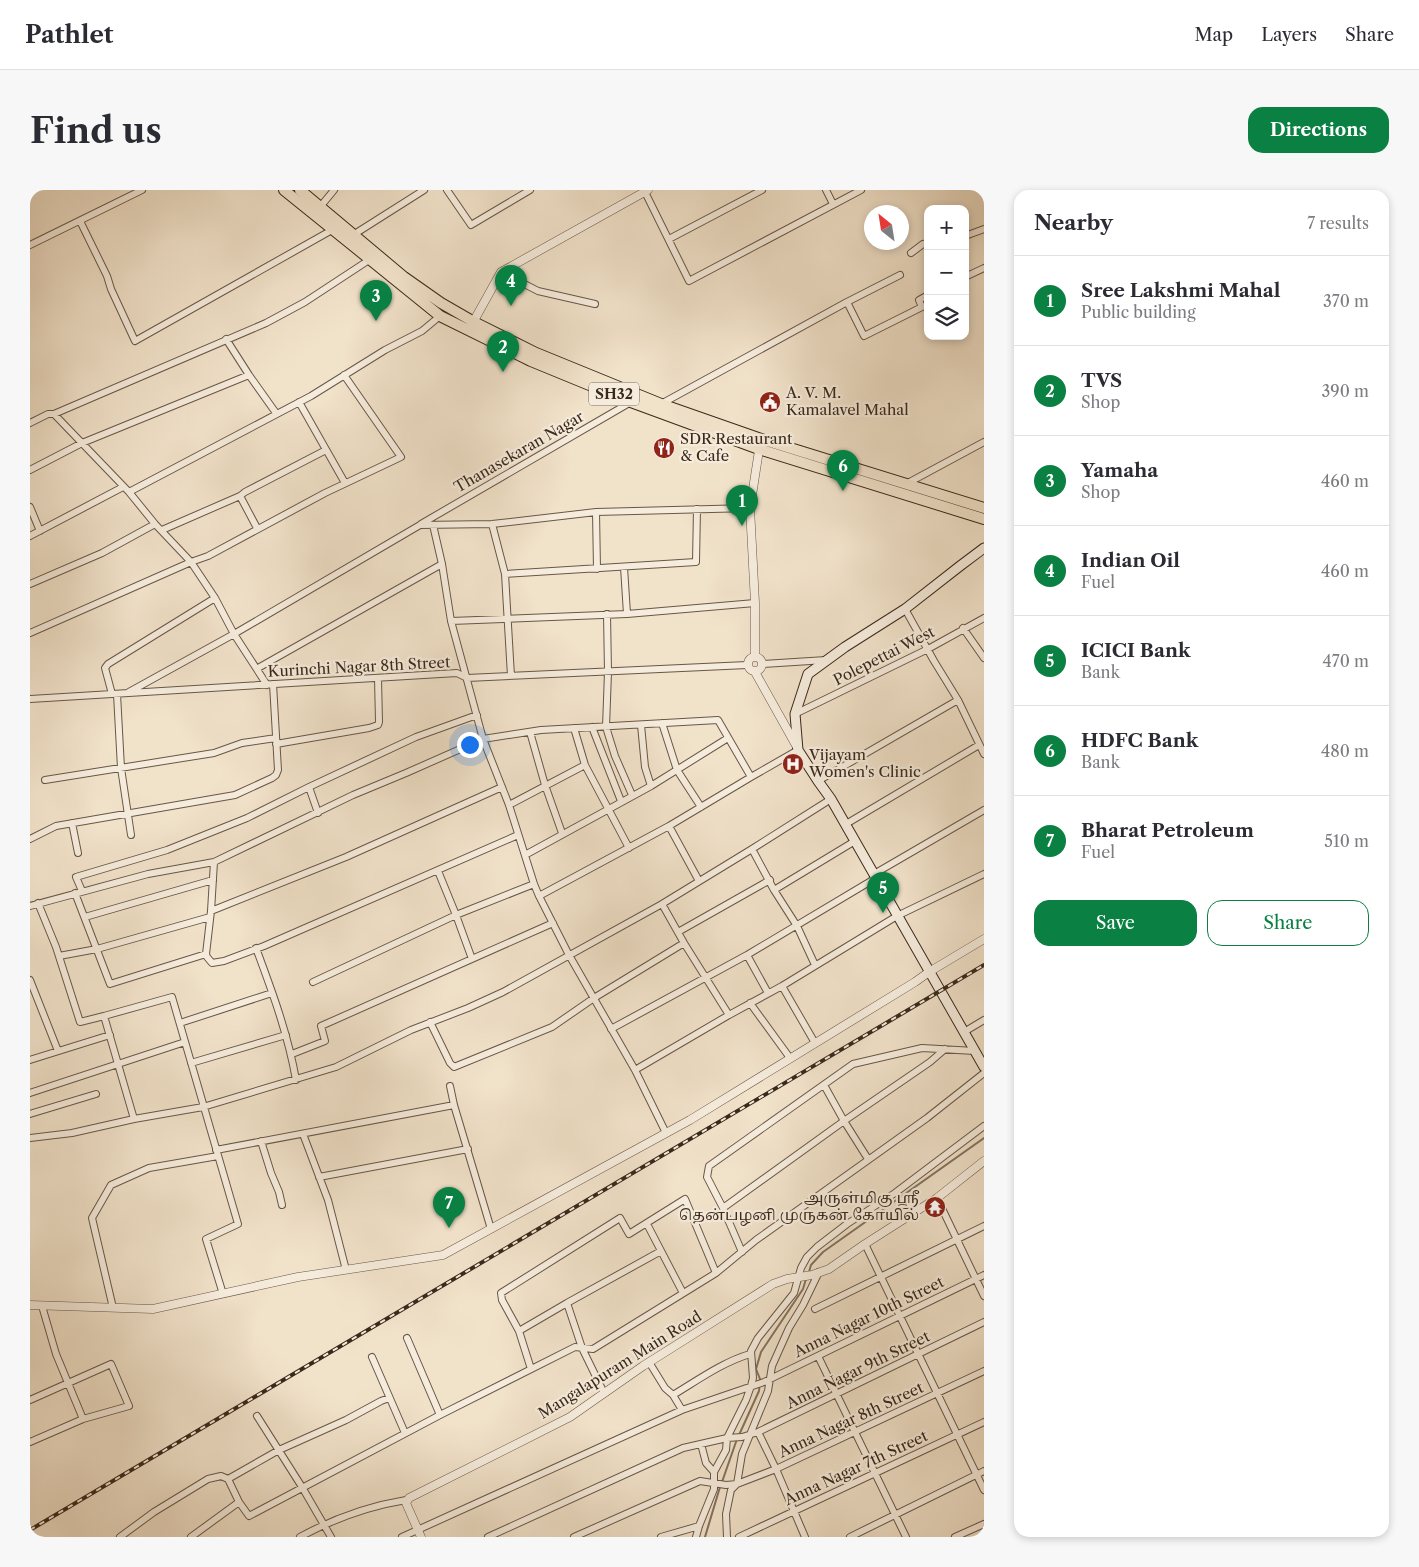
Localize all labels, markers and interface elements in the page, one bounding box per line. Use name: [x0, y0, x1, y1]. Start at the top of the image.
text: Pathlet: [25, 20, 113, 49]
text: Map: [1195, 24, 1233, 46]
text: Layers: [1261, 24, 1317, 46]
text: Share: [1345, 24, 1394, 46]
button: Directions: [1248, 107, 1389, 153]
text: Find us: [30, 109, 162, 152]
north arrow: [864, 205, 909, 250]
map controls: [924, 205, 969, 340]
button: +: [924, 205, 969, 250]
text: Nearby: [1034, 210, 1113, 235]
text: 7 results: [1307, 213, 1369, 233]
button: −: [924, 250, 969, 295]
pin: 4: [495, 265, 527, 306]
text: Sree Lakshmi Mahal: [1081, 279, 1280, 302]
pin: 3: [360, 280, 392, 321]
text: 1: [1046, 291, 1054, 311]
text: 370 m: [1323, 291, 1369, 311]
button: layers: [924, 295, 969, 340]
text: Public building: [1081, 302, 1196, 322]
pin: 2: [487, 331, 519, 372]
text: TVS: [1081, 369, 1122, 392]
text: 2: [1045, 381, 1055, 401]
text: 390 m: [1322, 381, 1369, 401]
road number: SH32: [589, 382, 639, 405]
place label: A. V. M. Kamalavel Mahal: [785, 383, 909, 419]
public building icon: A. V. M. Kamalavel Mahal: [758, 390, 782, 414]
text: Shop: [1081, 392, 1120, 412]
street label: Thanasekaran Nagar: [451, 406, 588, 496]
place label: SDR Restaurant & Cafe: [680, 429, 793, 465]
restaurant icon: SDR Restaurant & Cafe: [652, 436, 676, 460]
pin: 6: [827, 450, 859, 491]
text: Yamaha: [1081, 459, 1158, 482]
text: 3: [1045, 471, 1055, 491]
text: 460 m: [1321, 471, 1369, 491]
text: Shop: [1081, 482, 1120, 502]
pin: 1: [726, 485, 758, 526]
text: Indian Oil: [1081, 549, 1180, 572]
text: 4: [1045, 561, 1055, 581]
text: 460 m: [1321, 561, 1369, 581]
text: Fuel: [1081, 572, 1115, 592]
street label: Polepettai West: [830, 622, 938, 689]
text: ICICI Bank: [1081, 639, 1191, 662]
text: 5: [1046, 651, 1054, 671]
text: 470 m: [1323, 651, 1369, 671]
street label: Kurinchi Nagar 8th Street: [267, 652, 451, 681]
text: Bank: [1081, 662, 1120, 682]
text: HDFC Bank: [1081, 729, 1198, 752]
your location: [457, 732, 483, 758]
text: 6: [1045, 741, 1055, 761]
text: 480 m: [1321, 741, 1369, 761]
place label: Vijayam Women's Clinic: [808, 745, 921, 781]
hospital icon: Vijayam Women's Clinic: [781, 752, 805, 776]
text: Bank: [1081, 752, 1120, 772]
text: Bharat Petroleum: [1081, 819, 1254, 842]
text: 7: [1046, 831, 1054, 851]
text: 510 m: [1324, 831, 1369, 851]
text: Fuel: [1081, 842, 1115, 862]
pin: 5: [867, 872, 899, 913]
button: Save: [1034, 900, 1197, 946]
button: Share: [1207, 900, 1369, 946]
pin: 7: [433, 1187, 465, 1228]
place label: அருள்மிகு ஶ்ரீ தென்பழனி முருகன் கோயில்: [679, 1188, 920, 1226]
temple icon: அருள்மிகு ஶ்ரீ தென்பழனி முருகன் கோயில்: [923, 1195, 947, 1219]
street label: Anna Nagar 10th Street: [790, 1272, 947, 1362]
street label: Mangalapuram Main Road: [535, 1306, 705, 1423]
street label: Anna Nagar 9th Street: [782, 1326, 933, 1413]
street label: Anna Nagar 8th Street: [775, 1377, 927, 1462]
street label: Anna Nagar 7th Street: [780, 1426, 931, 1510]

